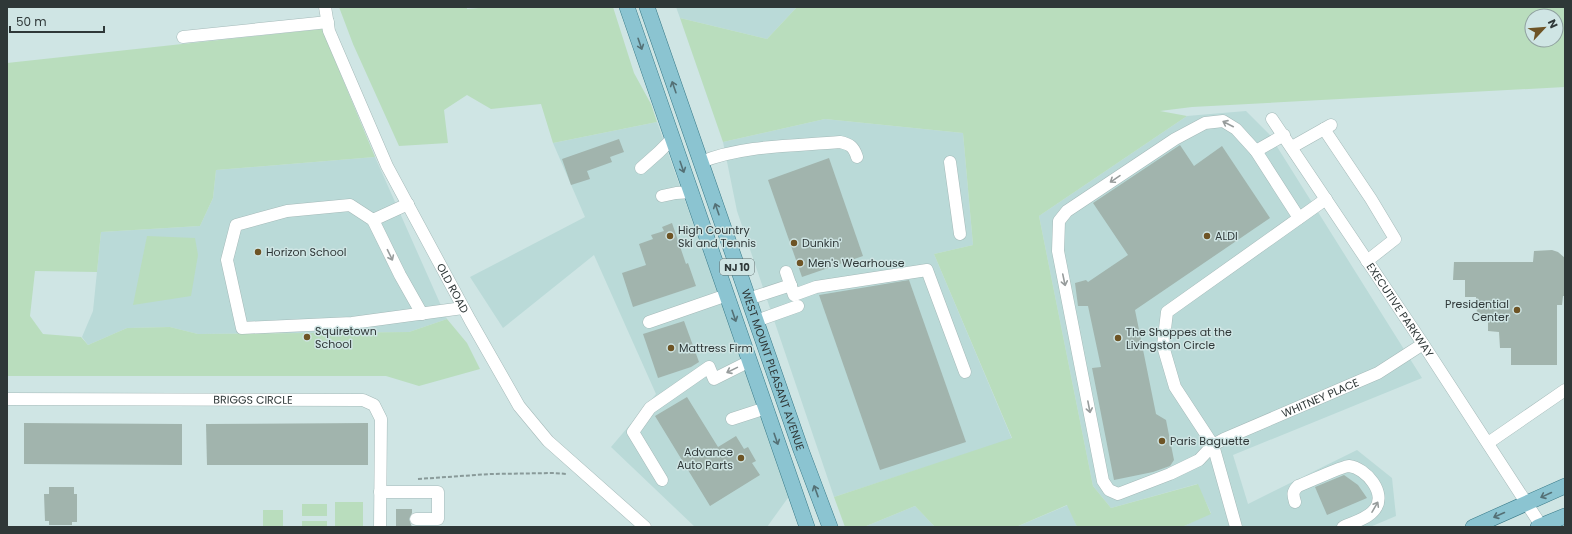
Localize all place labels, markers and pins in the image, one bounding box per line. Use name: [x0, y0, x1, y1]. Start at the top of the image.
place label: High Country Ski and Tennis: [678, 222, 756, 251]
place label: ALDI: [1215, 228, 1238, 244]
marker: High Country Ski and Tennis: [665, 231, 675, 241]
marker: ALDI: [1202, 231, 1212, 241]
place label: Dunkin': [802, 235, 841, 251]
marker: Dunkin': [789, 238, 799, 248]
place label: Horizon School: [266, 244, 346, 260]
marker: Horizon School: [253, 247, 263, 257]
place label: Men's Wearhouse: [808, 255, 905, 271]
marker: Men's Wearhouse: [795, 258, 805, 268]
place label: Presidential Center: [1445, 296, 1509, 325]
marker: Presidential Center: [1512, 305, 1522, 315]
place label: Squiretown School: [315, 323, 377, 352]
place label: The Shoppes at the Livingston Circle: [1126, 324, 1232, 353]
marker: Squiretown School: [302, 332, 312, 342]
marker: The Shoppes at the Livingston Circle: [1113, 333, 1123, 343]
place label: Mattress Firm: [679, 340, 753, 356]
marker: Mattress Firm: [666, 343, 676, 353]
place label: Paris Baguette: [1170, 433, 1250, 449]
marker: Paris Baguette: [1157, 436, 1167, 446]
place label: Advance Auto Parts: [677, 444, 733, 473]
marker: Advance Auto Parts: [736, 453, 746, 463]

